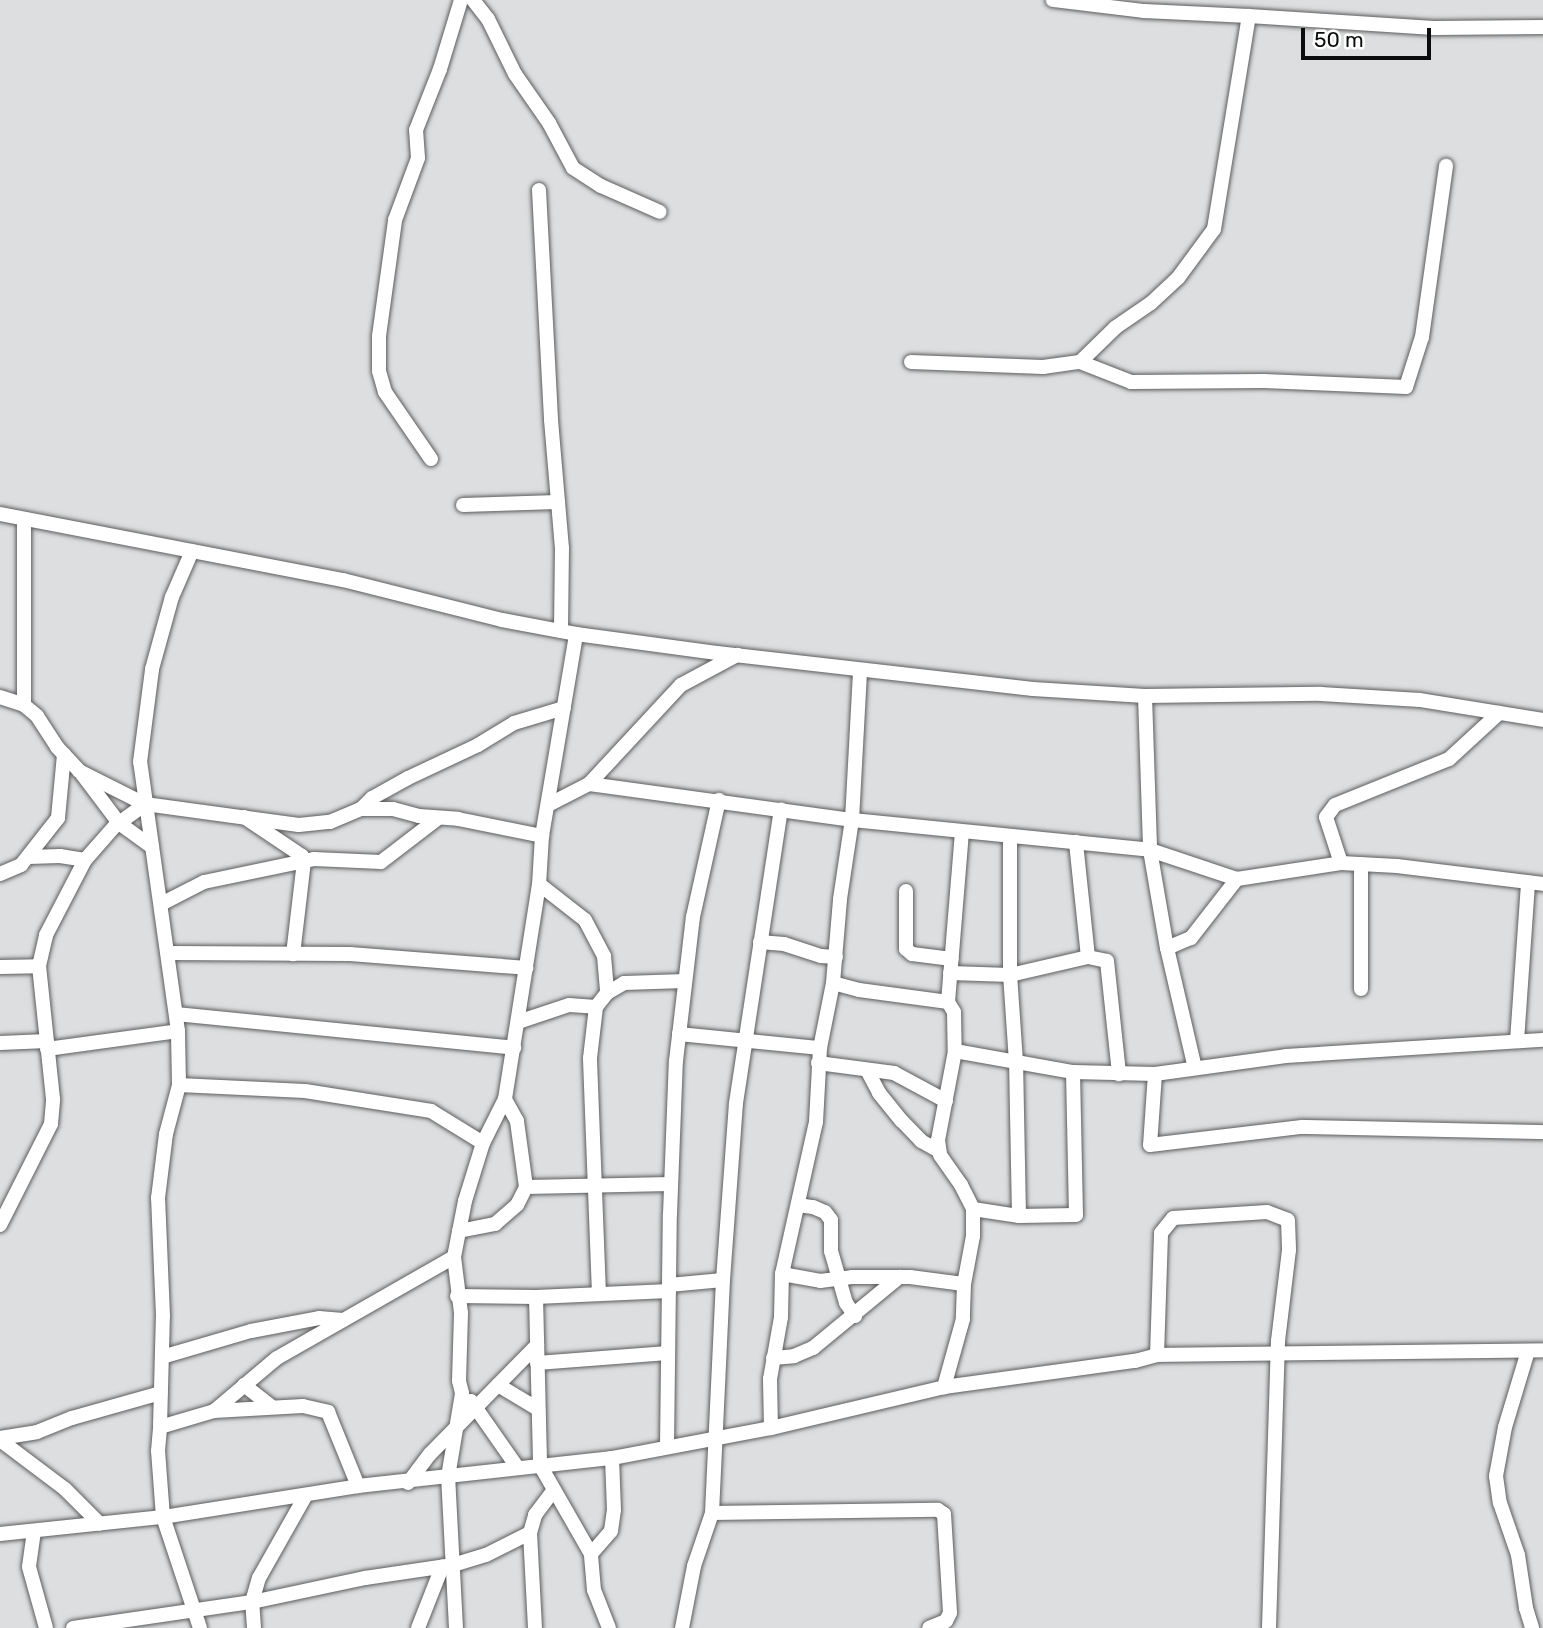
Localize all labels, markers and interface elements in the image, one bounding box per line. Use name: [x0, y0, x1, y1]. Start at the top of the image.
scale bar: [1305, 14, 1434, 58]
text: 50 m: [1314, 27, 1364, 52]

